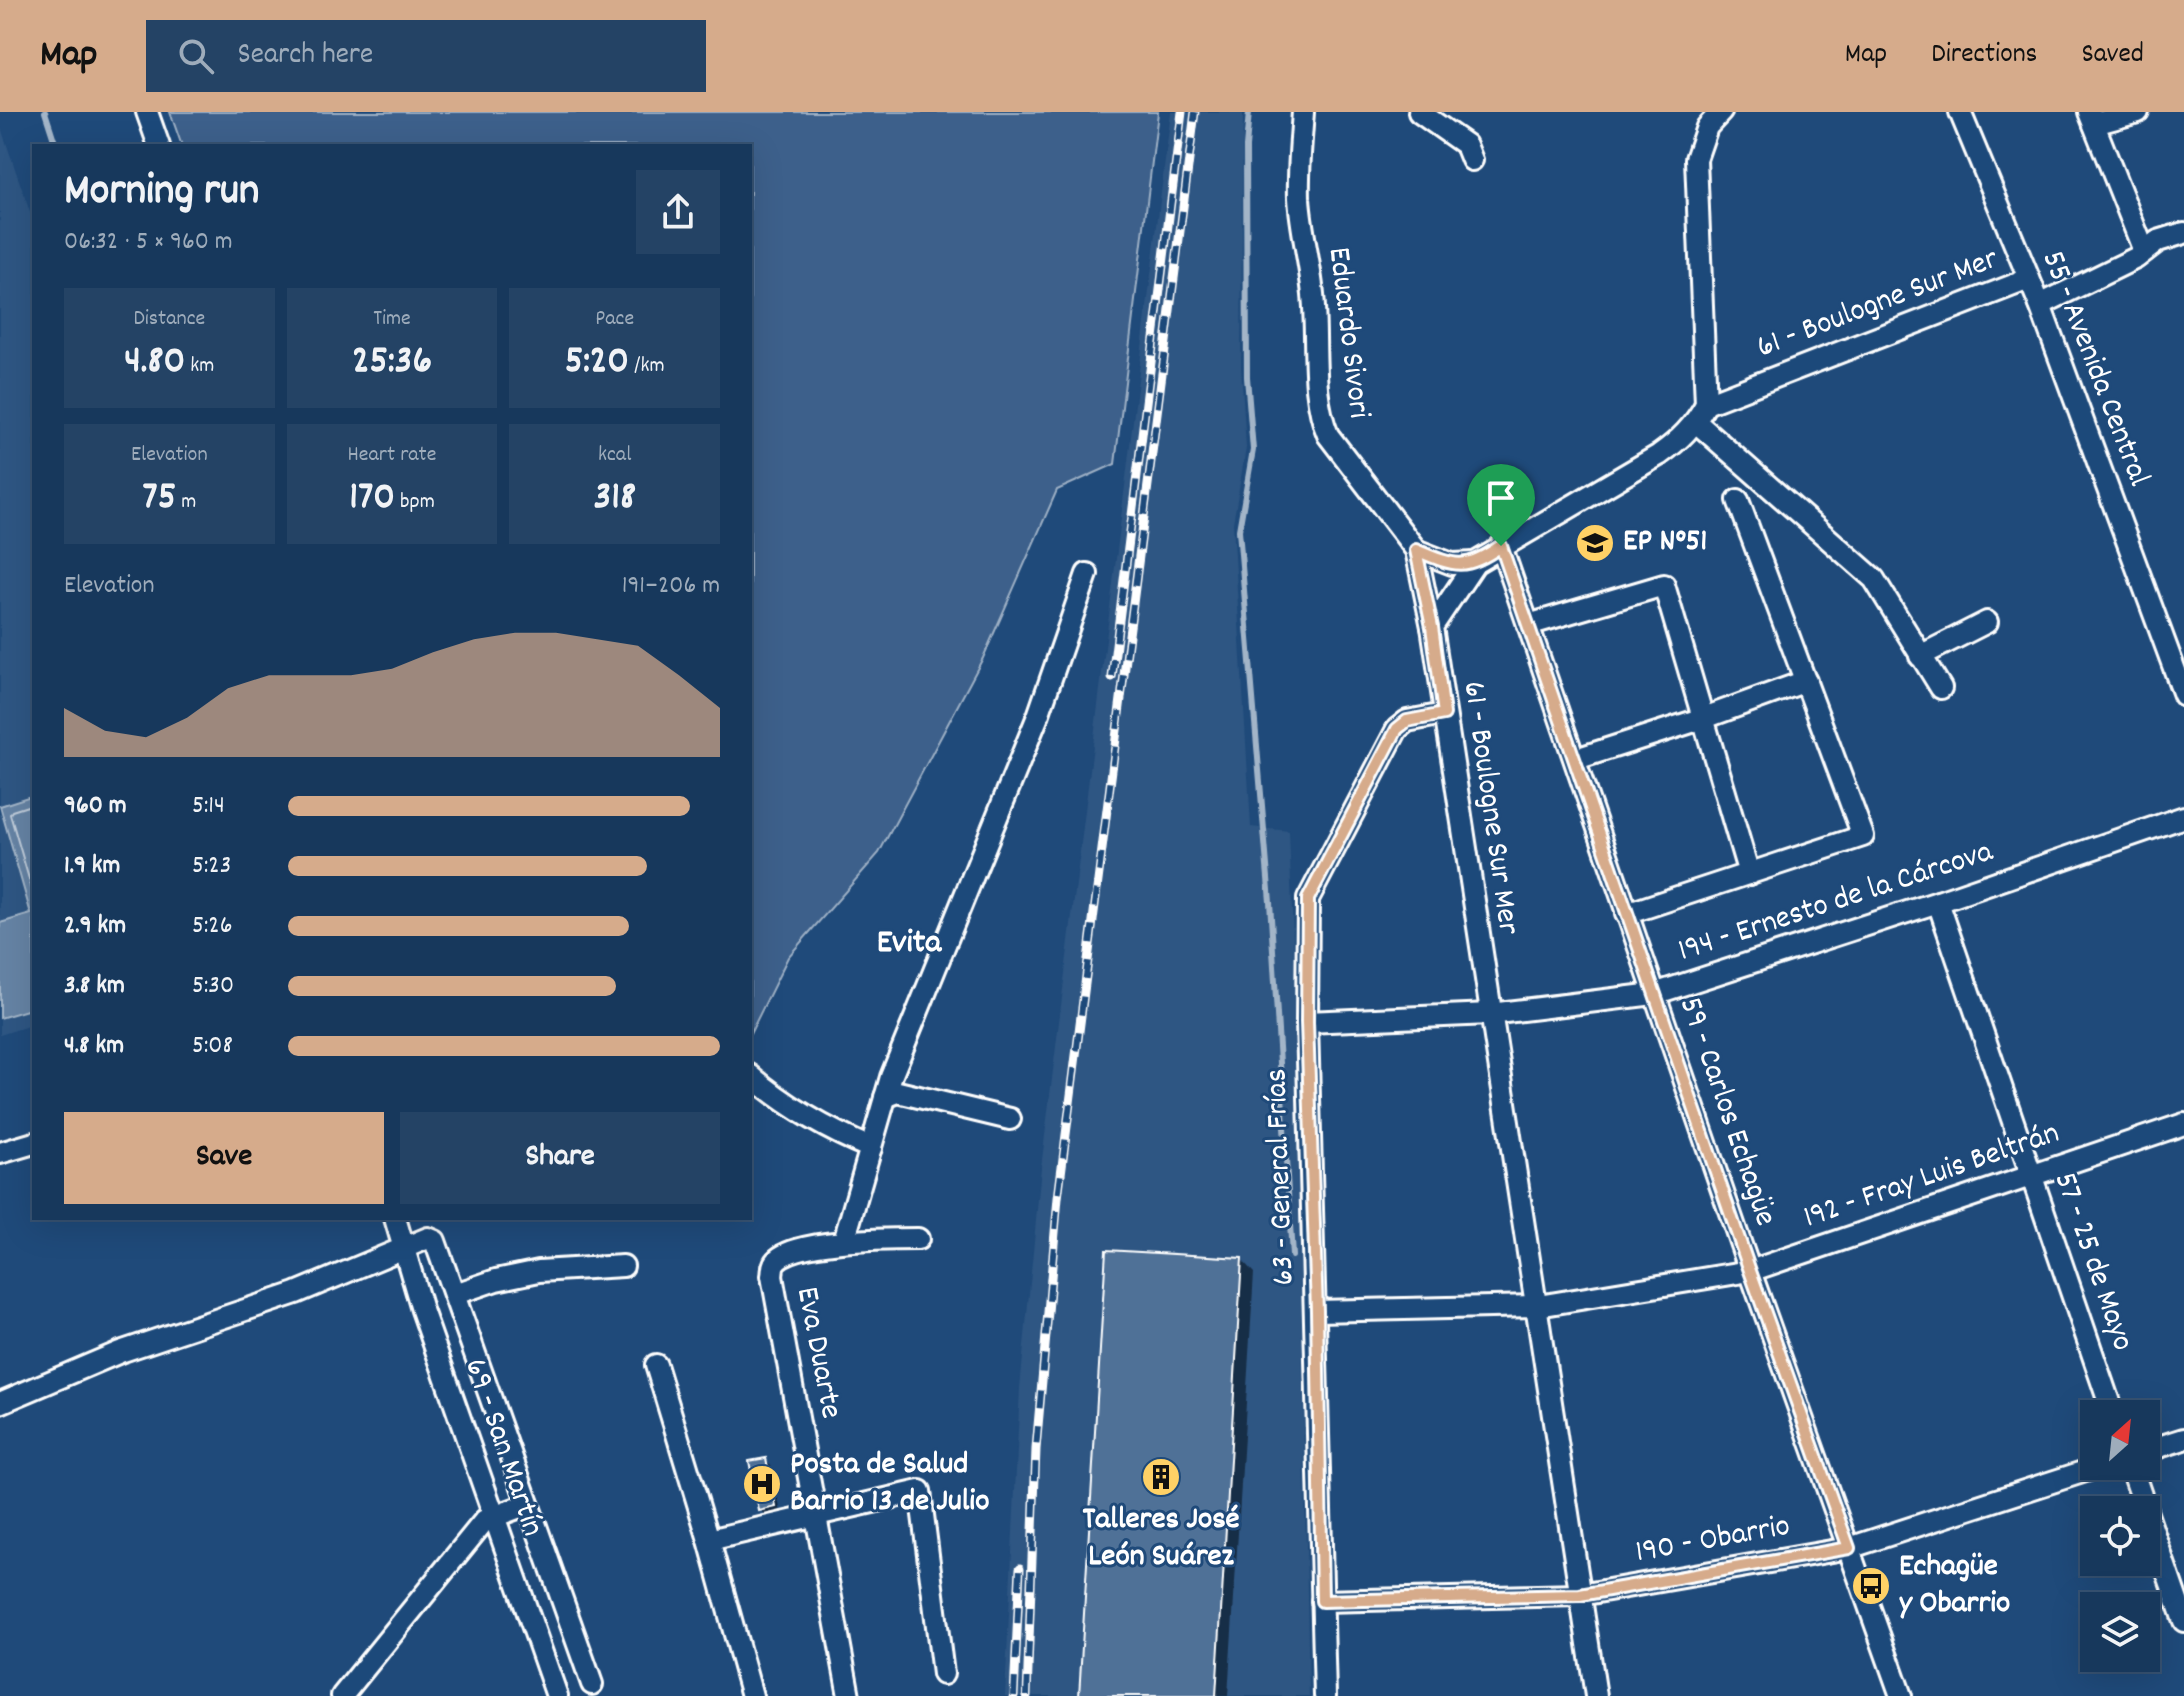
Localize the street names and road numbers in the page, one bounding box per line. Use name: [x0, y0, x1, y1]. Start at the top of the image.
street label: 61 - Boulogne Sur Mer: [1751, 238, 2006, 372]
street label: 55 - Avenida Central: [2028, 244, 2160, 494]
street label: Eduardo Sivori: [1314, 245, 1380, 421]
street label: 61 - Boulogne Sur Mer: [1448, 678, 1530, 938]
street label: 194 - Ernesto de la Cárcova: [1673, 830, 2000, 976]
street label: 59 - Carlos Echagüe: [1665, 991, 1787, 1233]
street label: 63 - General Frías: [1255, 1068, 1309, 1286]
street label: 192 - Fray Luis Beltrán: [1798, 1112, 2066, 1242]
street label: 57 - 25 de Mayo: [2040, 1166, 2144, 1358]
street label: Eva Duarte: [782, 1283, 852, 1423]
street label: 69 - San Martín: [450, 1353, 554, 1543]
street label: 190 - Obarrio: [1632, 1505, 1794, 1577]

